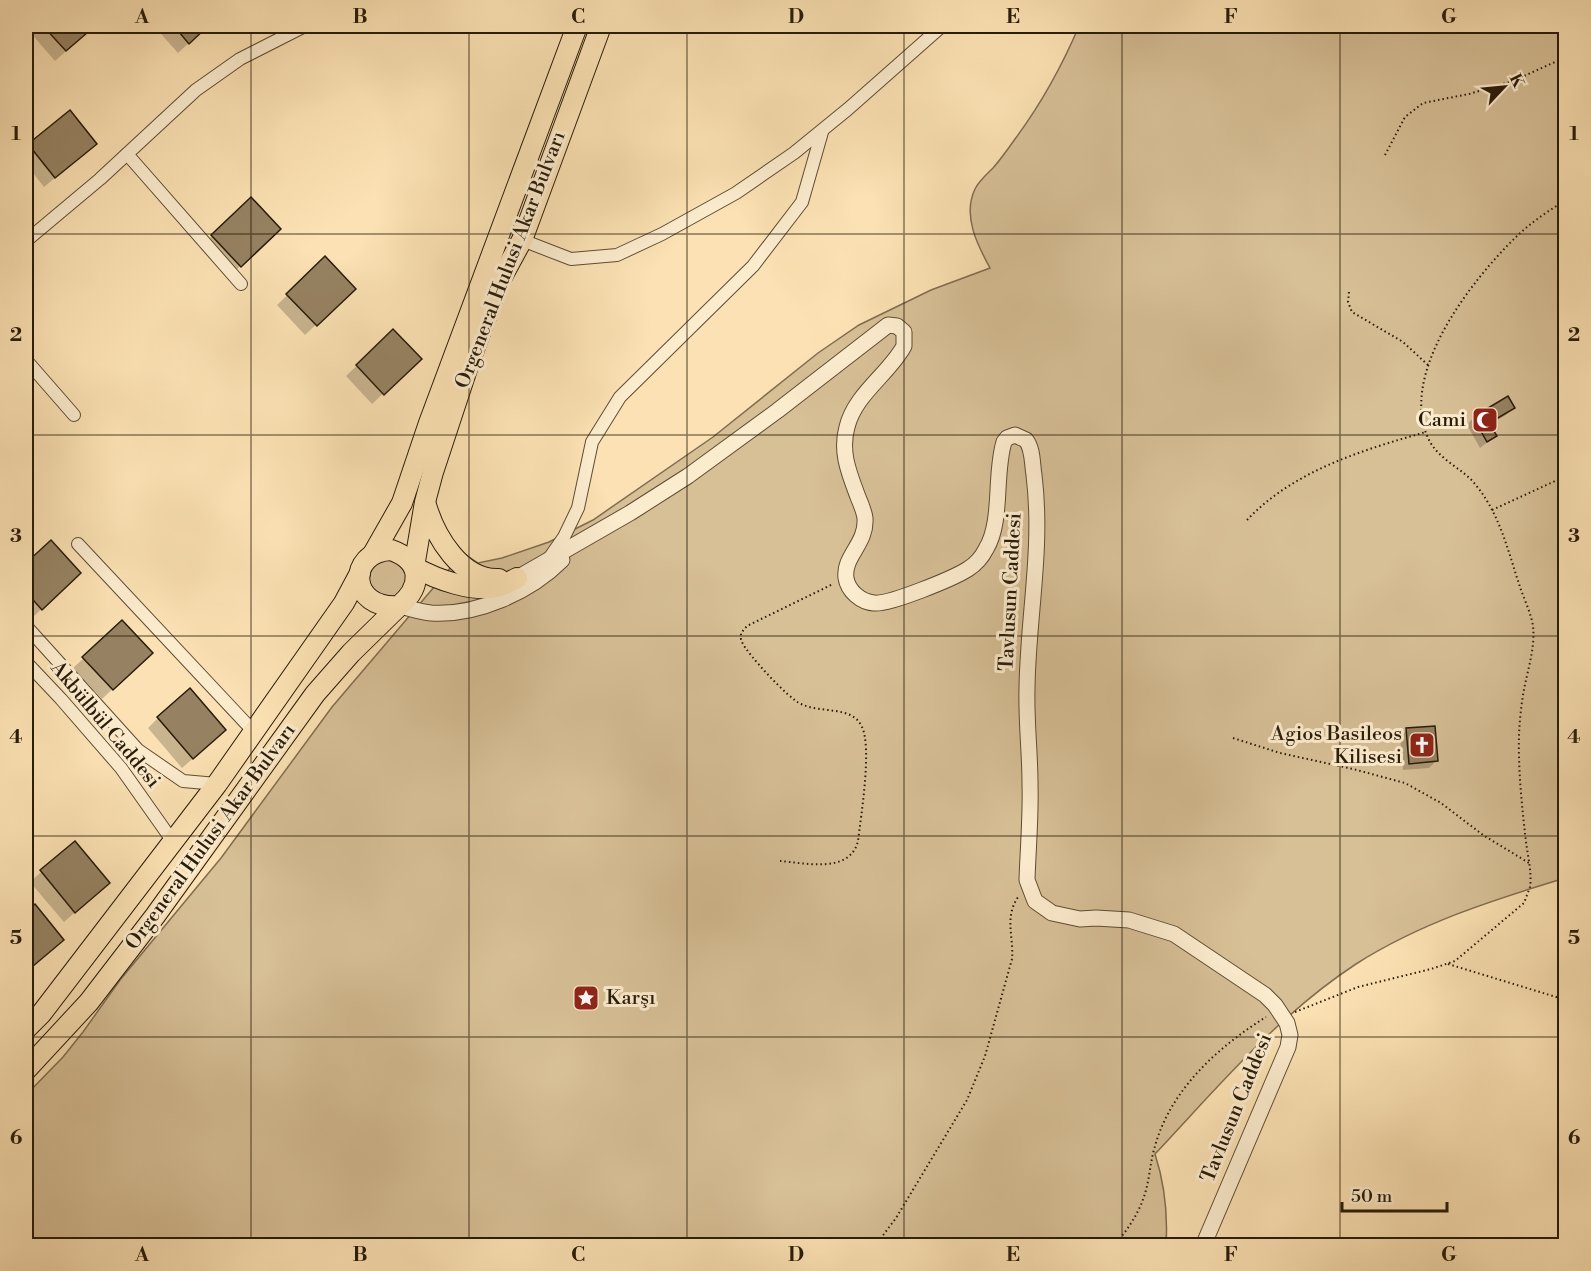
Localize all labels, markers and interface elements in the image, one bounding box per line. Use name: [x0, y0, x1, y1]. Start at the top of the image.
text: A: [134, 5, 150, 30]
text: B: [352, 5, 368, 30]
text: C: [571, 5, 585, 30]
text: D: [788, 5, 804, 30]
text: E: [1006, 5, 1020, 30]
text: F: [1224, 5, 1238, 30]
text: G: [1441, 5, 1457, 30]
north arrow: [1474, 57, 1534, 117]
text: K: [1505, 71, 1529, 92]
text: 1: [11, 122, 21, 147]
text: 1: [1569, 122, 1579, 147]
street label: Orgeneral Hulusi Akar Bulvarı: [450, 127, 572, 392]
text: 2: [10, 323, 22, 348]
text: 2: [1568, 323, 1580, 348]
mosque icon: Cami: [1470, 405, 1500, 435]
place label: Cami: [1418, 408, 1466, 433]
street label: Tavlusun Caddesi: [994, 512, 1028, 672]
text: 3: [10, 524, 22, 549]
text: 3: [1568, 524, 1580, 549]
street label: Akbülbül Caddesi: [44, 656, 166, 794]
street label: Orgeneral Hulusi Akar Bulvarı: [120, 719, 302, 955]
place label: Agios Basileos Kilisesi: [1270, 722, 1402, 770]
text: 4: [9, 725, 23, 750]
text: 4: [1567, 725, 1581, 750]
church icon: Agios Basileos Kilisesi: [1407, 730, 1437, 760]
text: 5: [10, 926, 22, 951]
text: 5: [1568, 926, 1580, 951]
place icon: Karşı: [571, 983, 601, 1013]
place label: Karşı: [606, 986, 656, 1011]
street label: Tavlusun Caddesi: [1196, 1030, 1278, 1186]
text: 6: [10, 1126, 23, 1151]
text: 6: [1568, 1126, 1581, 1151]
scale bar: [1342, 1175, 1447, 1213]
text: 50 m: [1351, 1185, 1393, 1208]
text: A: [134, 1243, 150, 1268]
text: B: [352, 1243, 368, 1268]
text: C: [571, 1243, 585, 1268]
text: D: [788, 1243, 804, 1268]
text: E: [1006, 1243, 1020, 1268]
text: F: [1224, 1243, 1238, 1268]
text: G: [1441, 1243, 1457, 1268]

